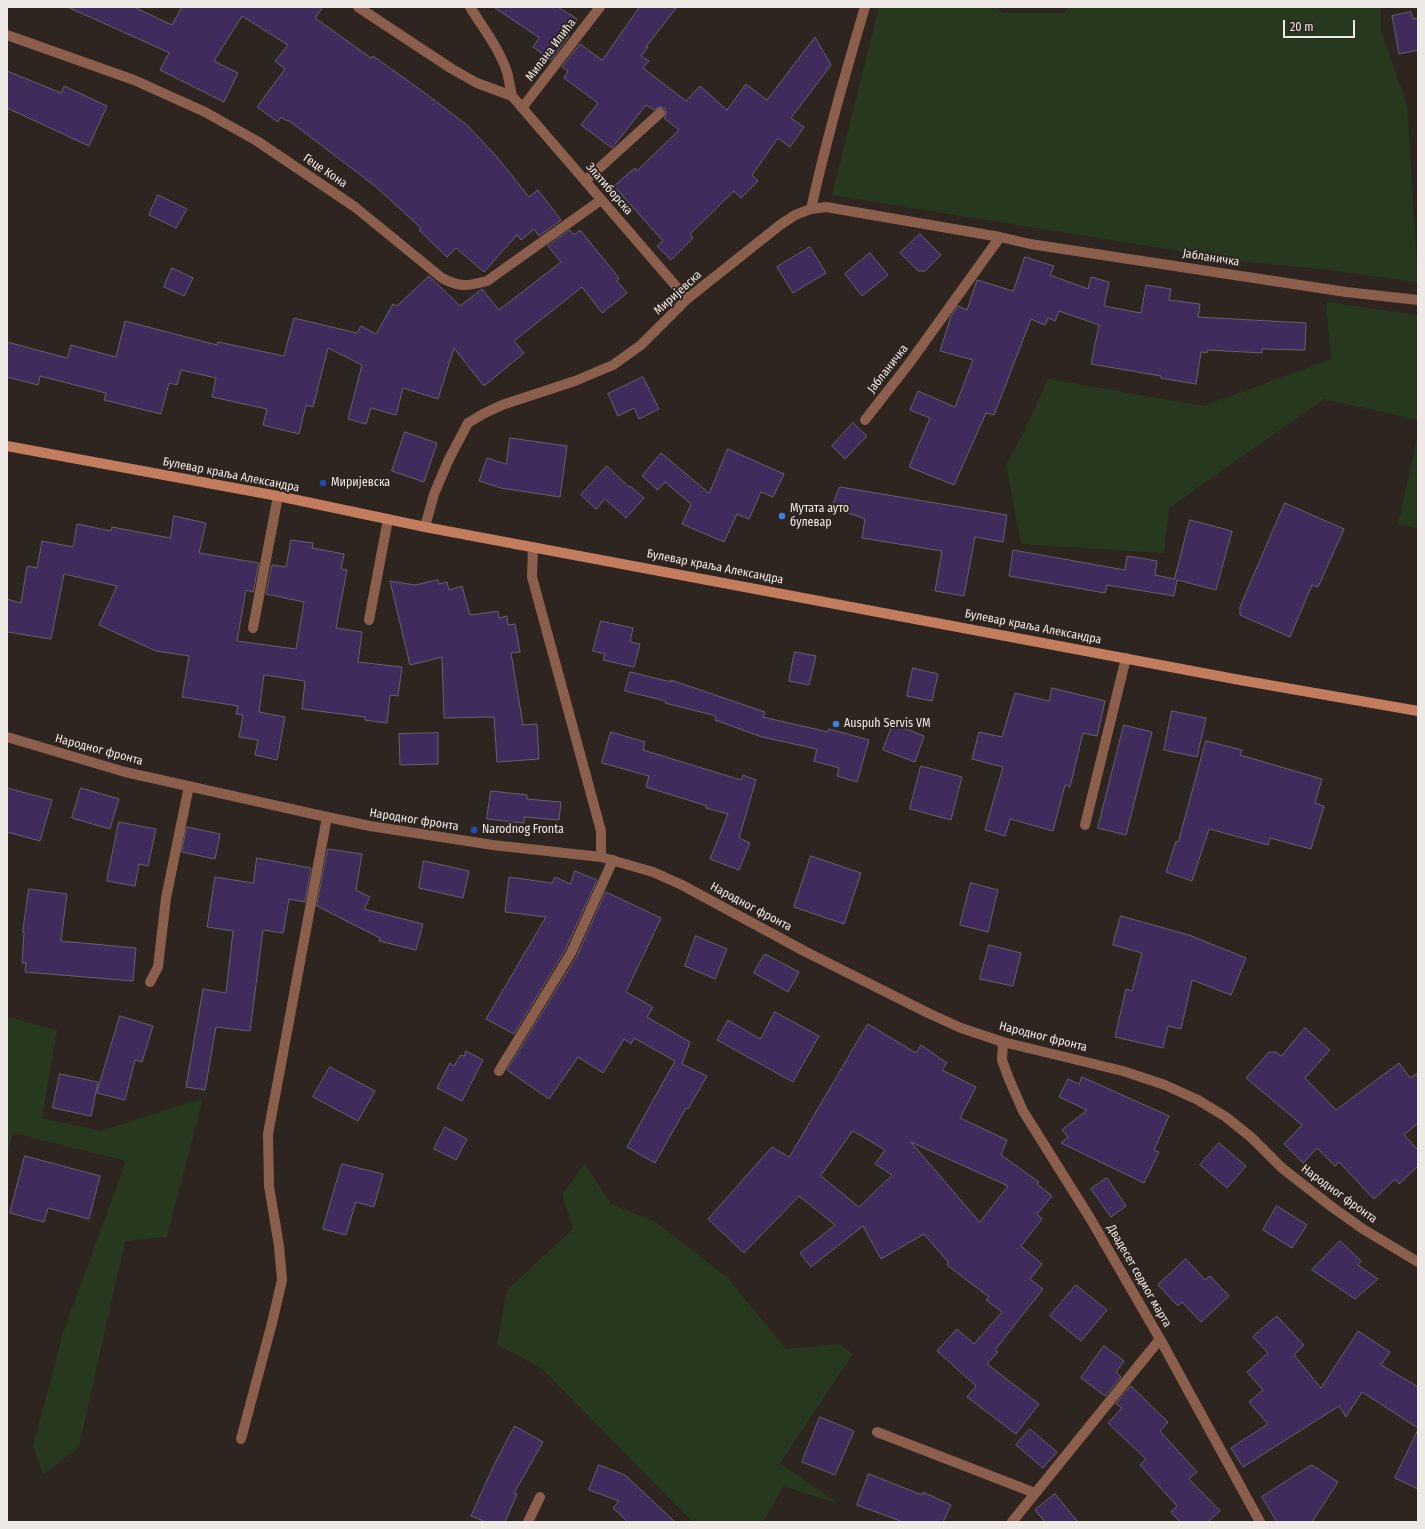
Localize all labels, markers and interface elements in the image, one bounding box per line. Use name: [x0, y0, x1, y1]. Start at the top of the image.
scale bar: [1285, 12, 1357, 38]
street label: Милана Илића: [523, 16, 579, 84]
text: 20 m: [1290, 20, 1314, 34]
street label: Геце Кона: [300, 151, 350, 191]
street label: Златиборска: [583, 160, 635, 218]
street label: Јабланичка: [1182, 246, 1240, 270]
street label: Миријевска: [651, 268, 705, 318]
street label: Јабланичка: [865, 342, 911, 396]
street label: Булевар краља Александра: [161, 455, 301, 495]
place label: Миријевска: [331, 476, 390, 490]
marker: Миријевска: [318, 478, 328, 488]
place label: Мутата ауто булевар: [790, 502, 849, 530]
marker: Мутата ауто булевар: [777, 511, 787, 521]
street label: Булевар краља Александра: [645, 547, 785, 587]
street label: Булевар краља Александра: [963, 607, 1103, 647]
place label: Auspuh Servis VM: [844, 717, 930, 731]
marker: Auspuh Servis VM: [831, 719, 841, 729]
street label: Народног фронта: [54, 731, 144, 769]
street label: Народног фронта: [368, 806, 460, 834]
place label: Narodnog Fronta: [482, 823, 564, 837]
marker: Narodnog Fronta: [469, 825, 479, 835]
street label: Народног фронта: [708, 879, 794, 935]
street label: Народног фронта: [998, 1019, 1088, 1055]
street label: Народног фронта: [1298, 1162, 1380, 1226]
street label: Двадесет седмог марта: [1104, 1222, 1174, 1330]

